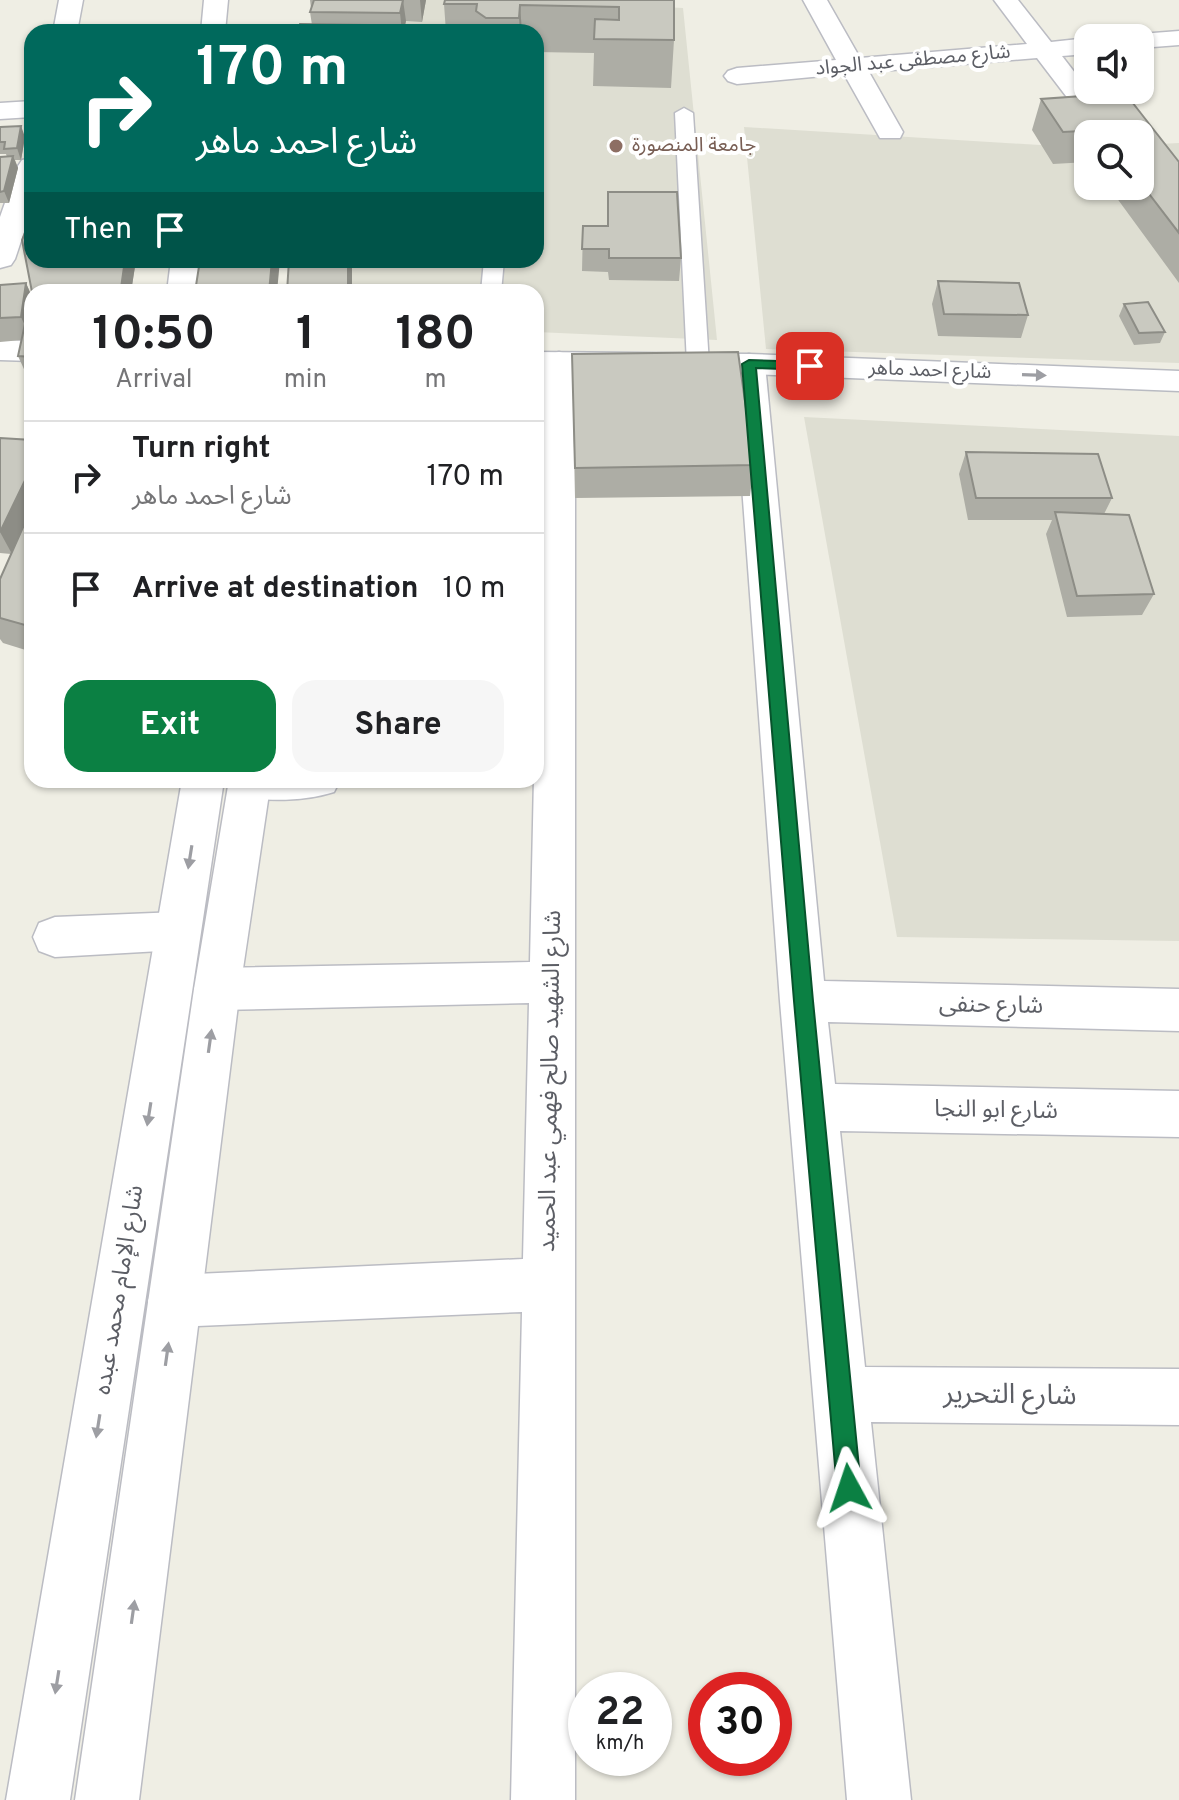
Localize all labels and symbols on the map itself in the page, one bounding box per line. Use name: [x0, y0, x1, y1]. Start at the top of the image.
street label: شارع مصطفى عبد الجواد: [815, 40, 1011, 82]
place label: جامعة المنصورة: [632, 133, 756, 159]
marker: جامعة المنصورة: [607, 137, 625, 155]
pin: [776, 332, 844, 400]
street label: شارع احمد ماهر: [867, 356, 992, 386]
one-way arrow: [1022, 369, 1047, 382]
one-way arrow: [184, 845, 196, 870]
street label: شارع الشهيد صالح فهمي عبد الحميد: [533, 910, 571, 1252]
street label: شارع حنفى: [939, 990, 1043, 1022]
one-way arrow: [204, 1028, 217, 1053]
street label: شارع ابو النجا: [934, 1095, 1058, 1127]
one-way arrow: [142, 1101, 155, 1126]
street label: شارع الإمام محمد عبده: [89, 1183, 152, 1397]
one-way arrow: [161, 1341, 174, 1366]
street label: شارع التحرير: [942, 1377, 1077, 1415]
one-way arrow: [92, 1413, 104, 1438]
position arrow: [807, 1446, 891, 1530]
one-way arrow: [126, 1599, 139, 1624]
one-way arrow: [50, 1670, 63, 1695]
speed limit sign: 30: [688, 1672, 792, 1776]

